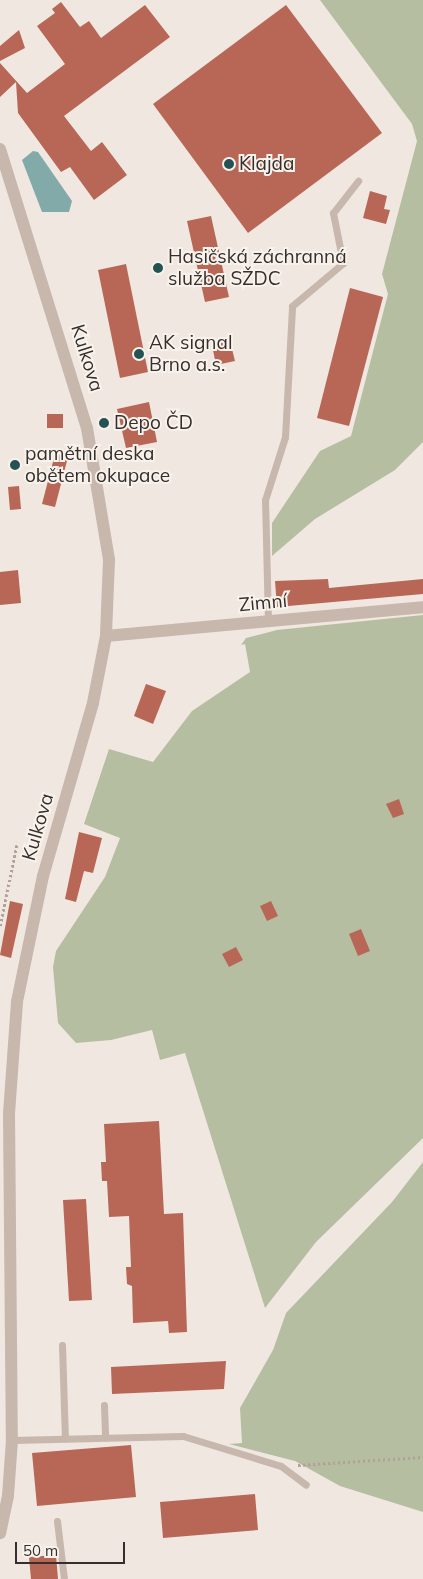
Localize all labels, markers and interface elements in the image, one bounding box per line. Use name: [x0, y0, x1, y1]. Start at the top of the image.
place label: Klajda: [239, 153, 294, 175]
marker: Klajda: [223, 158, 235, 170]
place label: Hasičská záchranná služba SŽDC: [168, 246, 347, 290]
marker: Hasičská záchranná služba SŽDC: [152, 262, 164, 274]
street label: Kulkova: [66, 322, 108, 394]
place label: AK signal Brno a.s.: [149, 332, 232, 376]
marker: AK signal Brno a.s.: [133, 348, 145, 360]
place label: Depo ČD: [114, 412, 193, 434]
marker: Depo ČD: [98, 417, 110, 429]
place label: pamětní deska obětem okupace: [25, 443, 170, 487]
marker: pamětní deska obětem okupace: [9, 459, 21, 471]
street label: Zimní: [238, 590, 288, 616]
street label: Kulkova: [18, 791, 58, 863]
scale bar: [18, 1532, 128, 1564]
text: 50 m: [23, 1541, 58, 1560]

